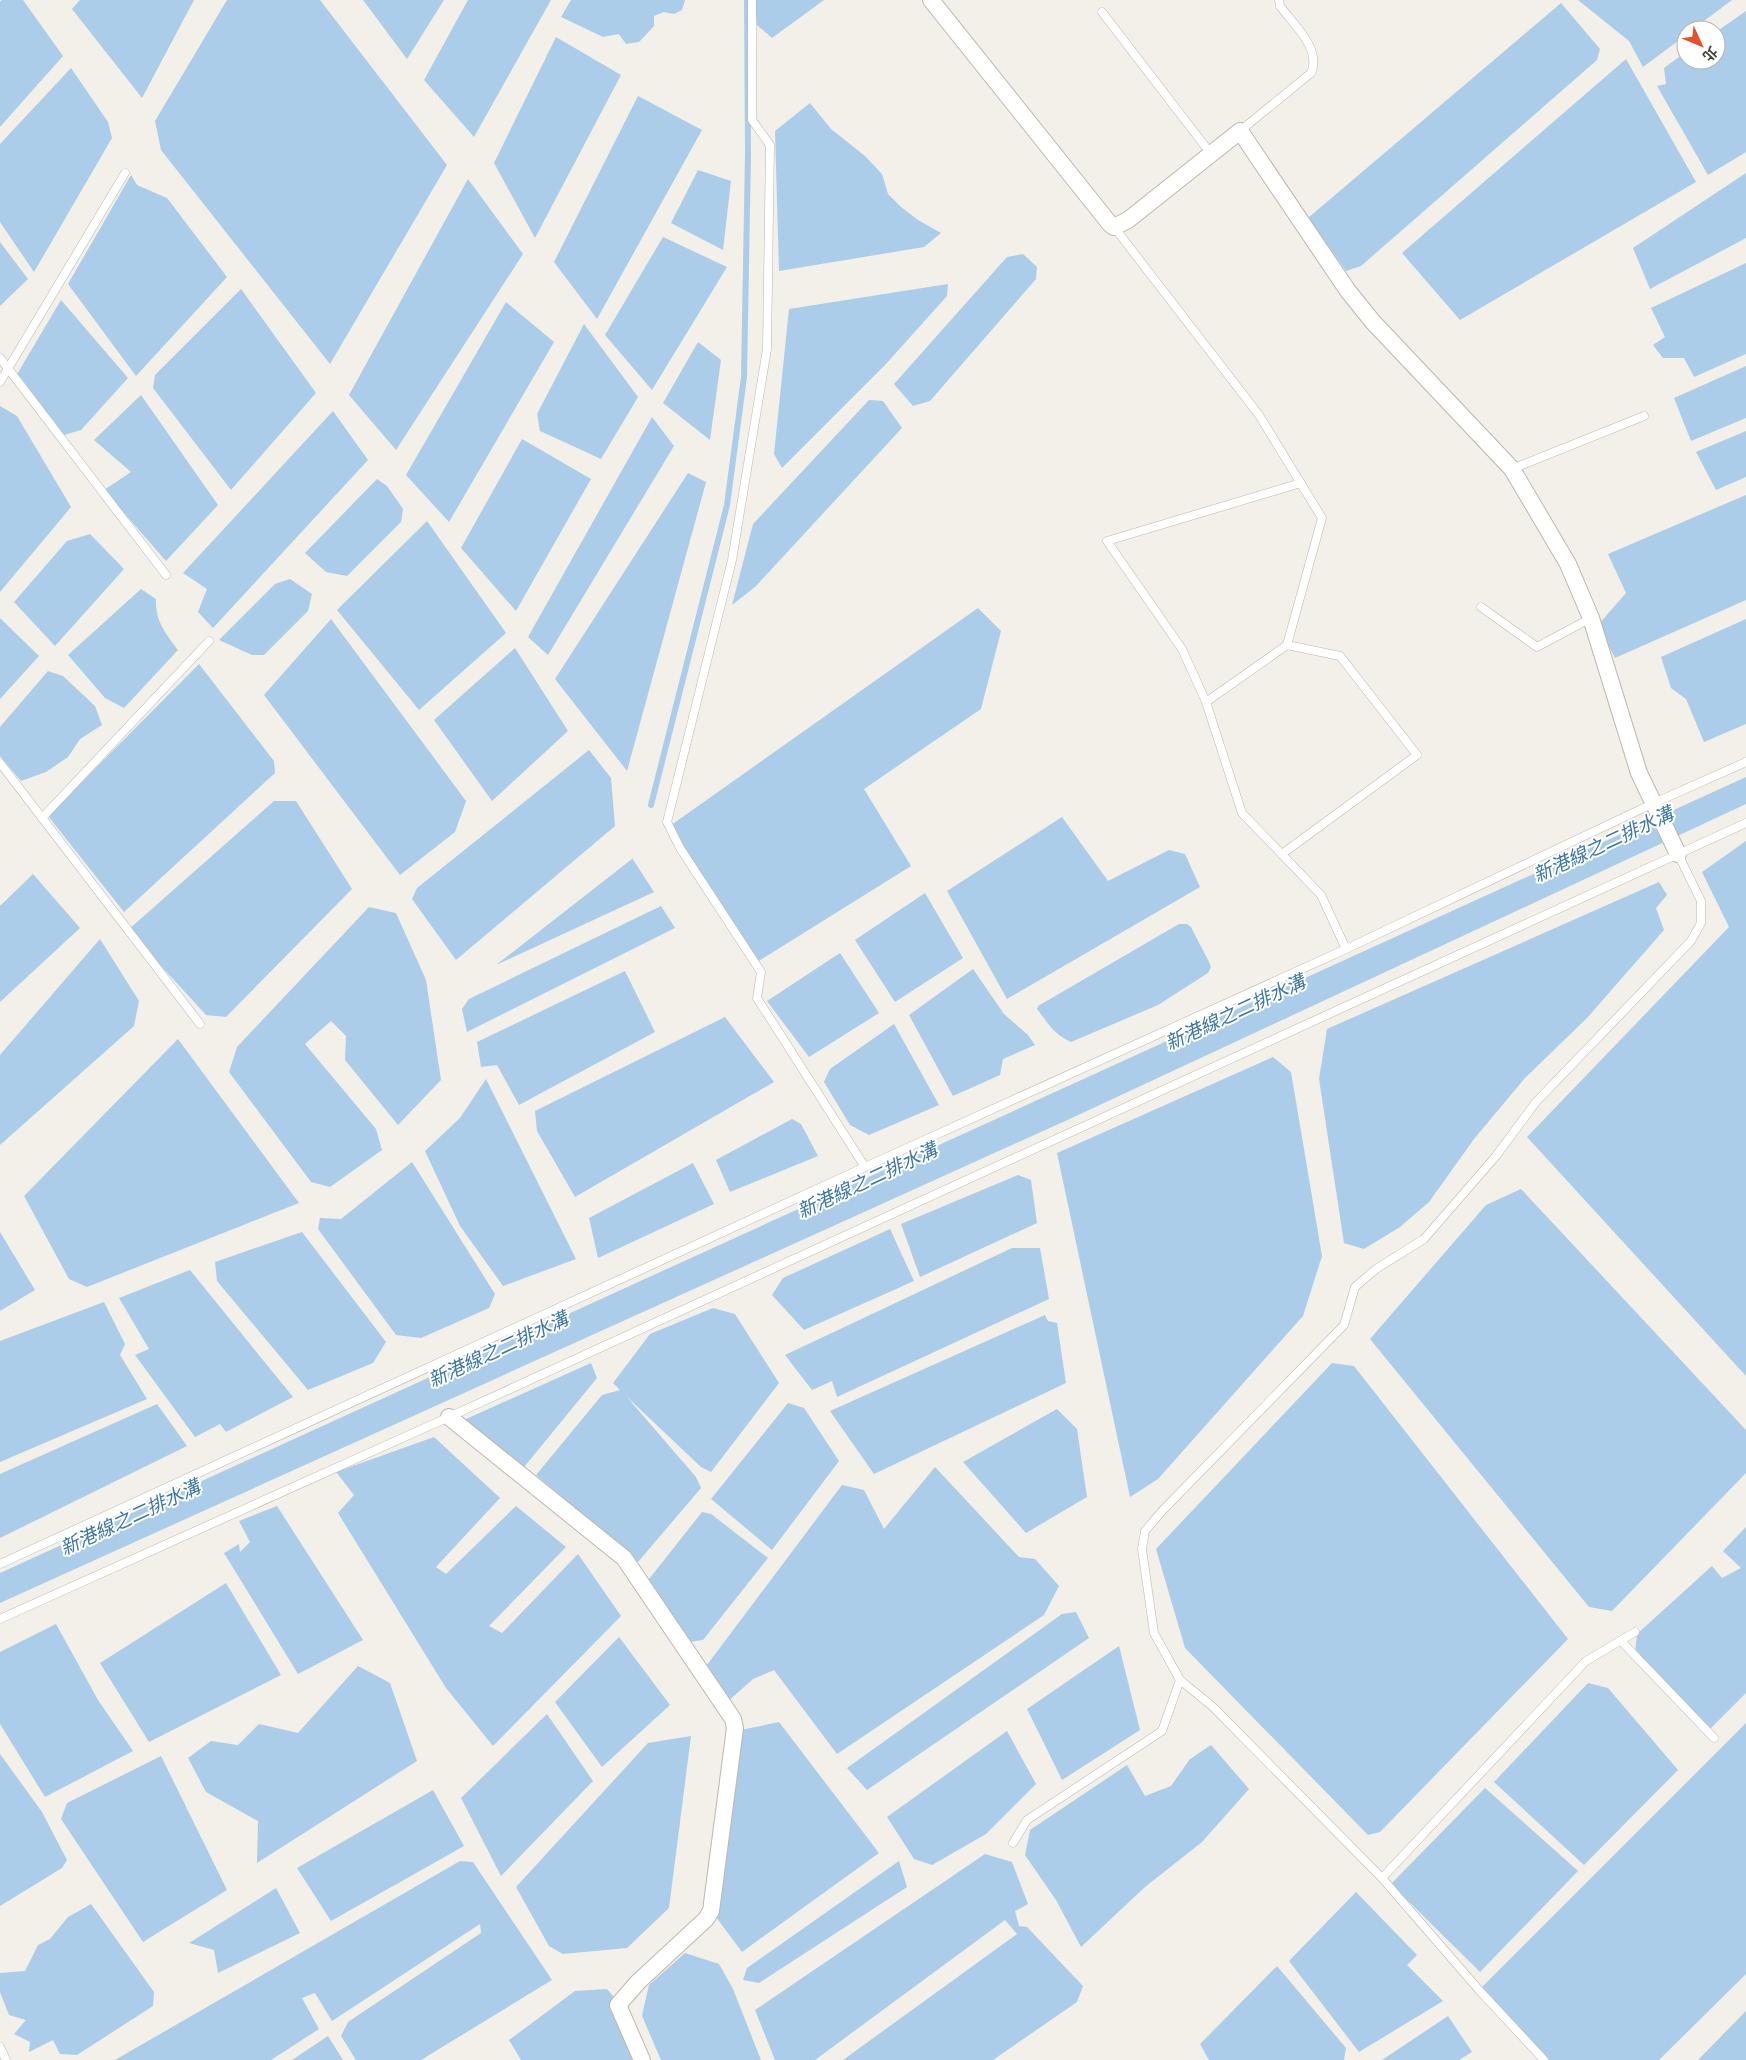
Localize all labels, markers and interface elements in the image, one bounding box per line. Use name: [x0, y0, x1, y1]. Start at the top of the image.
north arrow: [1676, 20, 1726, 70]
text: 北: [1700, 43, 1721, 65]
water label: 新港線之二排水溝: [1529, 801, 1679, 886]
water label: 新港線之二排水溝: [1161, 969, 1311, 1054]
water label: 新港線之二排水溝: [793, 1137, 943, 1222]
water label: 新港線之二排水溝: [424, 1306, 574, 1391]
water label: 新港線之二排水溝: [56, 1474, 206, 1559]

